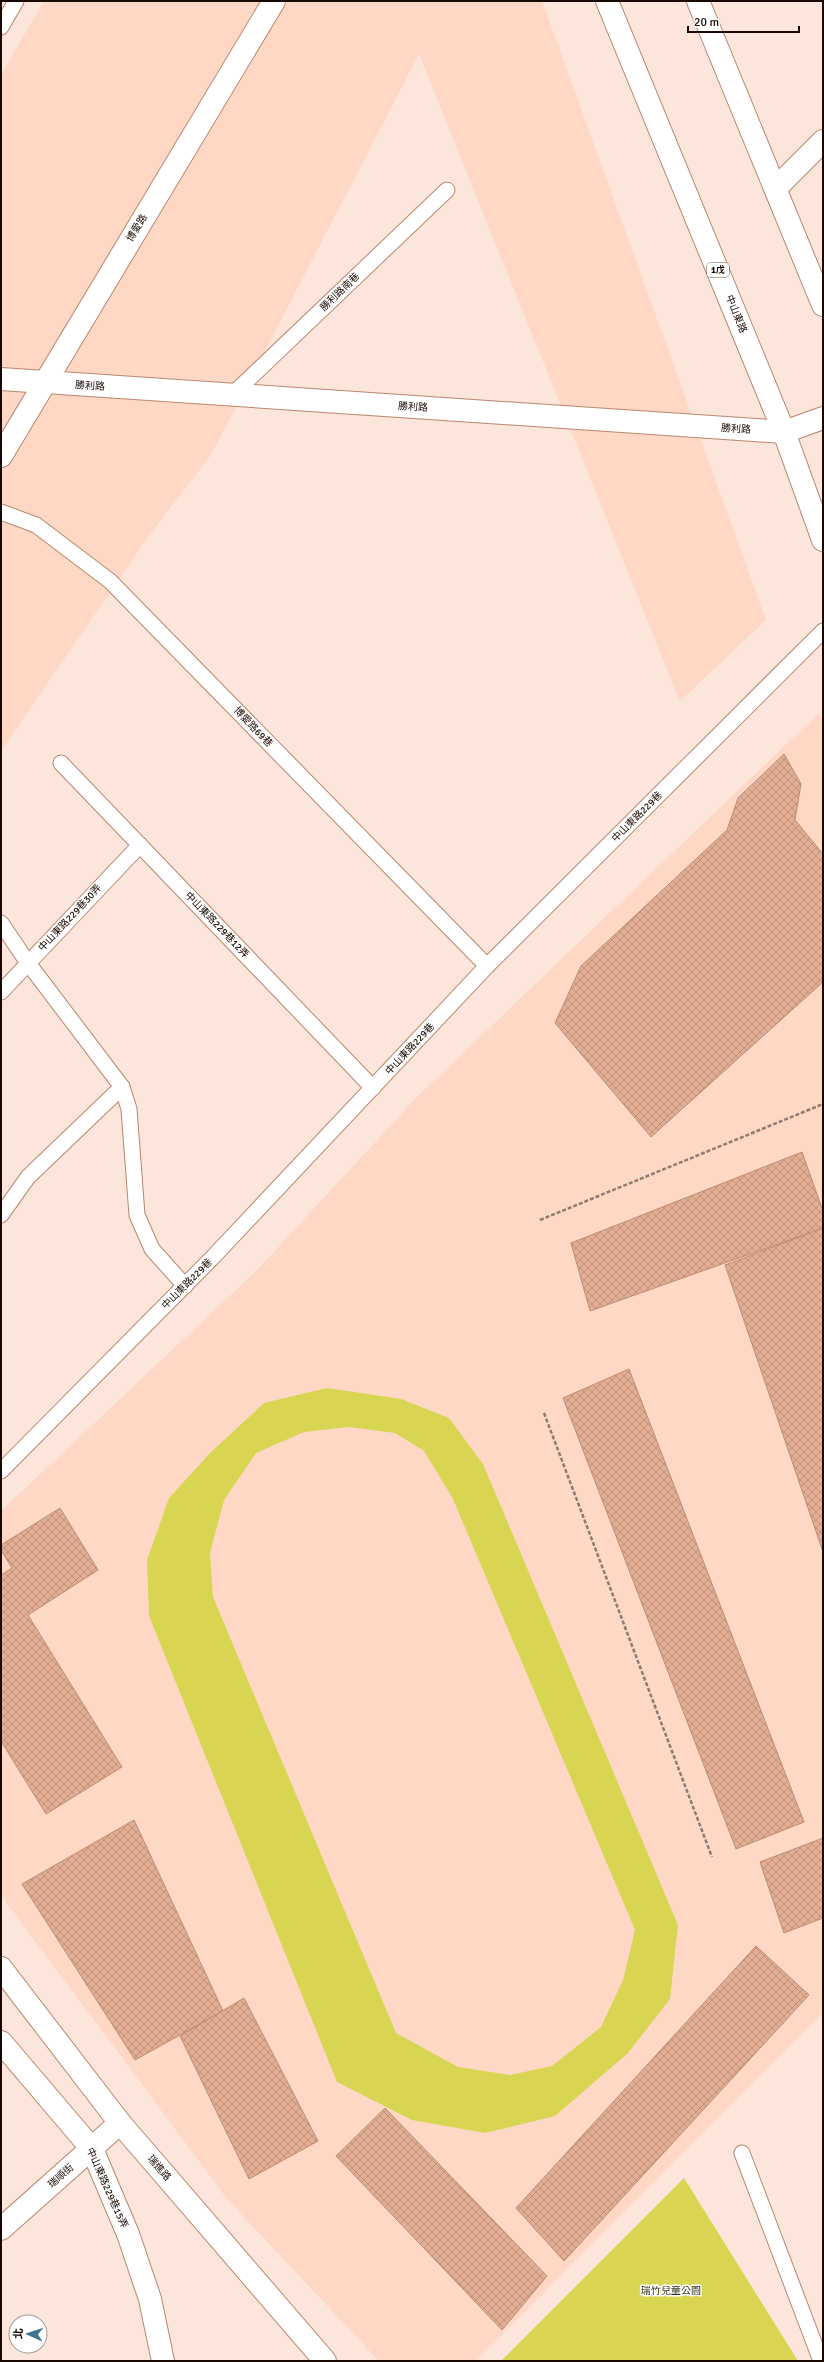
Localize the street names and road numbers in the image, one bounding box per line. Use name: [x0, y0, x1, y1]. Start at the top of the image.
street label: 博愛路: [124, 212, 150, 244]
road number: 1戊: [707, 263, 729, 277]
street label: 勝利路南巷: [318, 270, 362, 314]
street label: 中山東路: [723, 293, 749, 335]
street label: 勝利路: [75, 379, 105, 393]
street label: 勝利路: [398, 400, 428, 414]
street label: 勝利路: [721, 422, 751, 436]
street label: 博愛路69巷: [231, 705, 275, 749]
street label: 中山東路229巷: [609, 789, 665, 845]
street label: 中山東路229巷30弄: [36, 882, 104, 954]
street label: 中山東路229巷12弄: [182, 890, 252, 960]
street label: 中山東路229巷: [383, 1021, 437, 1077]
street label: 中山東路229巷: [159, 1256, 215, 1312]
street label: 中山東路229巷15弄: [84, 2146, 130, 2230]
street label: 瑞進路: [145, 2153, 173, 2183]
street label: 瑞順街: [46, 2162, 76, 2190]

